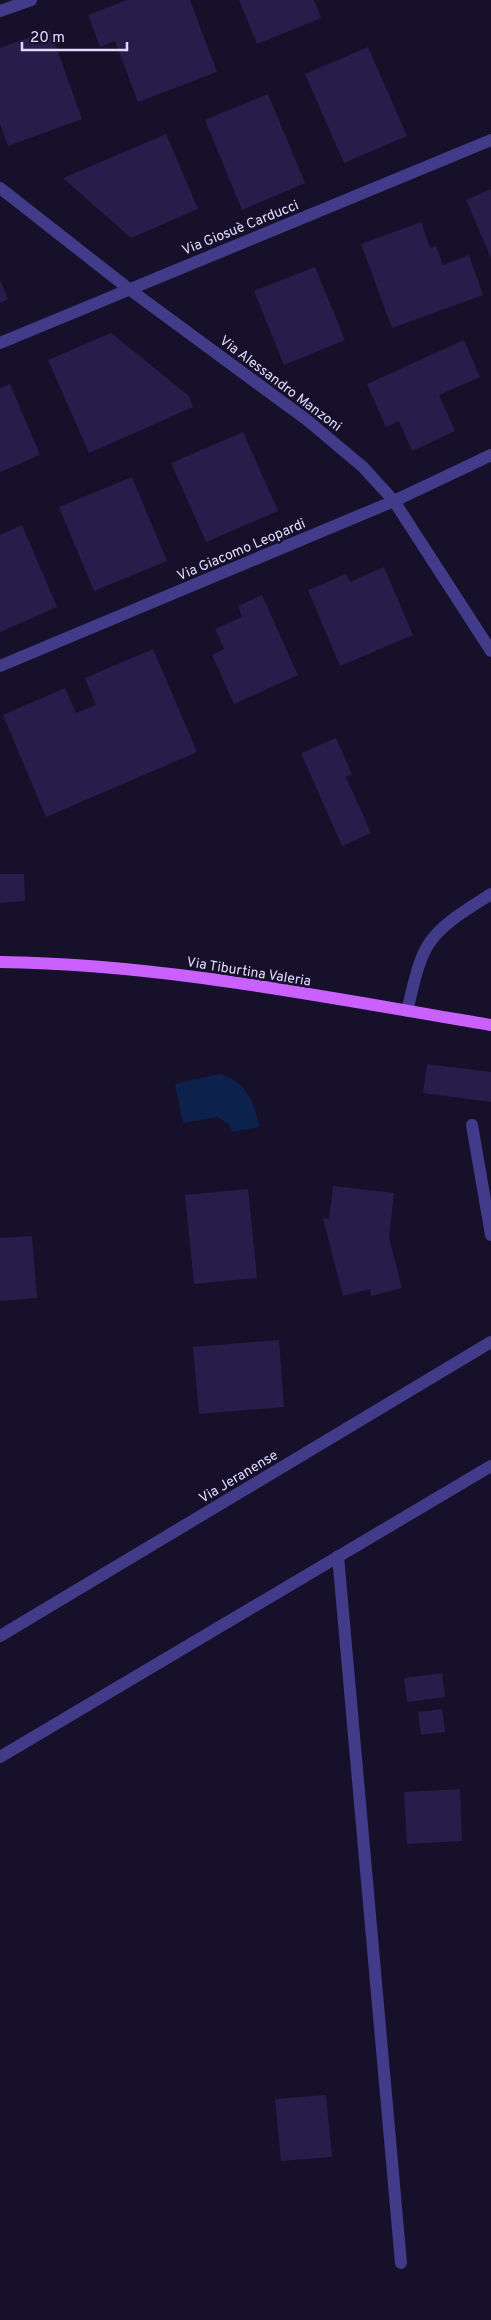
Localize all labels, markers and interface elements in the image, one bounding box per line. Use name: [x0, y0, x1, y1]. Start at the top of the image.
scale bar: [22, 20, 128, 52]
text: 20 m: [30, 29, 65, 48]
street label: Via Giosuè Carducci: [180, 197, 301, 260]
street label: Via Alessandro Manzoni: [216, 333, 344, 436]
street label: Via Giacomo Leopardi: [175, 516, 308, 585]
street label: Via Tiburtina Valeria: [185, 954, 312, 991]
street label: Via Jeranense: [196, 1447, 281, 1507]

